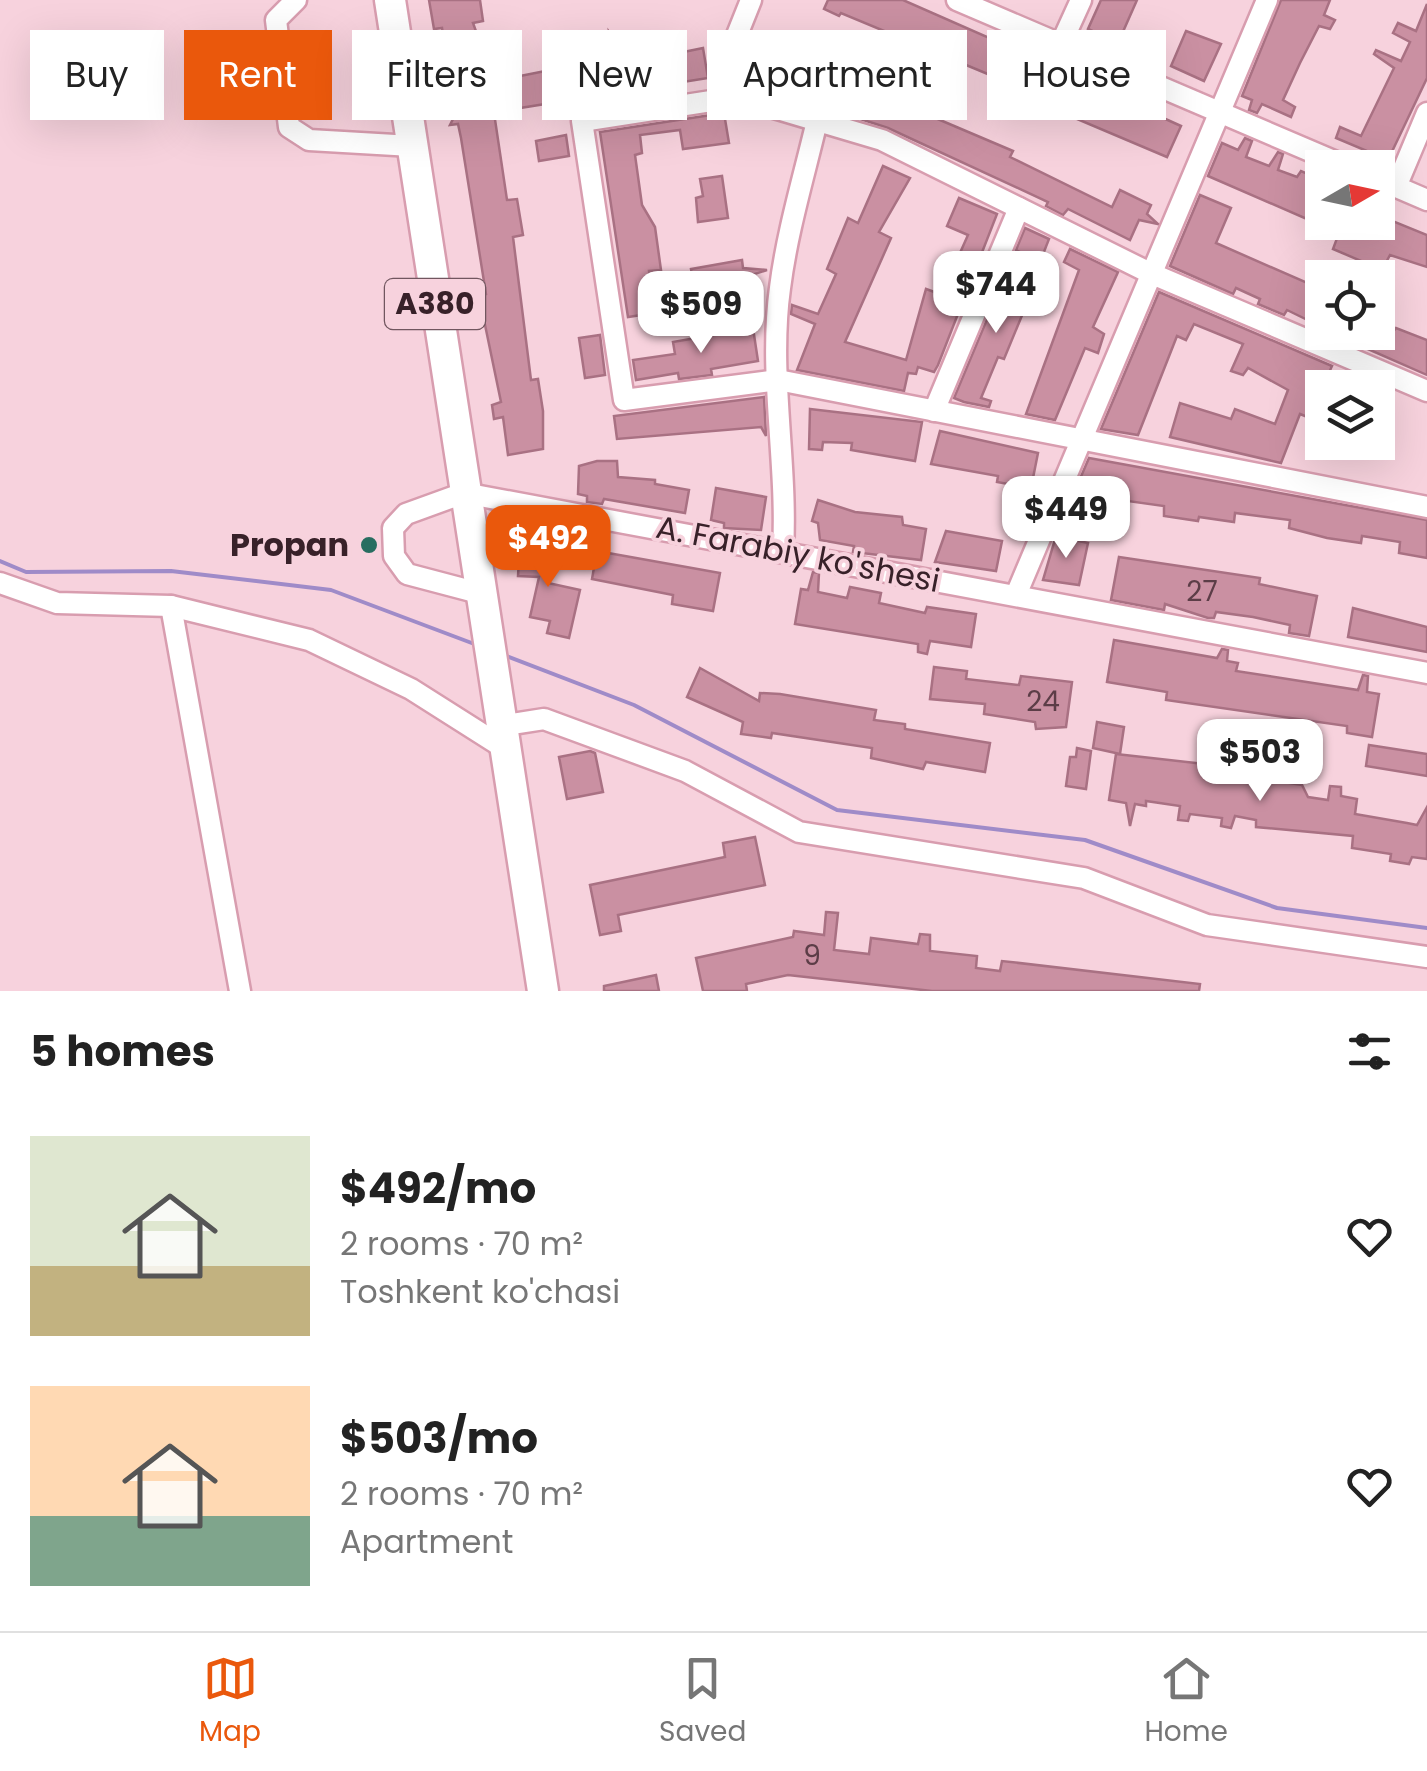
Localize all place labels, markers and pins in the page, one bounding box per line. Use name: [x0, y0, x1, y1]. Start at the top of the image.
pin: $744: [937, 251, 1055, 336]
pin: $509: [642, 271, 760, 356]
pin: $449: [1007, 476, 1125, 561]
pin: $492: [489, 505, 607, 590]
place label: Propan: [230, 522, 349, 567]
marker: Propan: [358, 534, 380, 556]
pin: $503: [1201, 719, 1319, 804]

